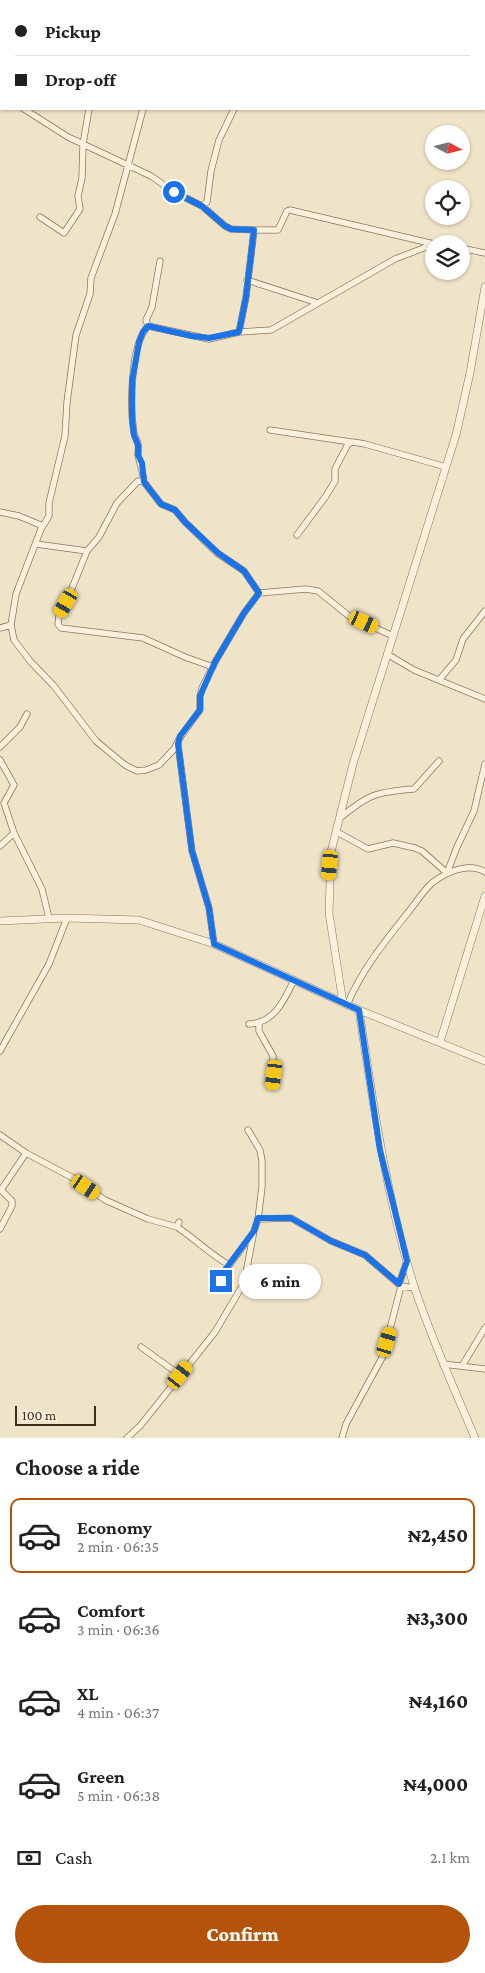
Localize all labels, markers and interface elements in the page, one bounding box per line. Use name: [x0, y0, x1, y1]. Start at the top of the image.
text: Pickup: [45, 21, 101, 42]
text: Drop-off: [45, 69, 116, 90]
north arrow: [425, 125, 470, 170]
map controls: [425, 125, 470, 280]
button: locate: [425, 180, 470, 225]
route start: [163, 181, 185, 203]
button: layers: [425, 235, 470, 280]
car: [52, 586, 79, 620]
car: [347, 609, 380, 635]
car: [321, 849, 338, 881]
car: [264, 1059, 283, 1091]
car: [69, 1172, 102, 1202]
callout: 6 min: [238, 1264, 321, 1298]
route end: [210, 1270, 232, 1292]
text: 6 min: [260, 1273, 300, 1290]
car: [375, 1325, 398, 1359]
car: [164, 1359, 195, 1391]
scale bar: [15, 1403, 96, 1426]
text: 100 m: [22, 1407, 56, 1423]
text: Choose a ride: [15, 1455, 140, 1480]
icon: car: [17, 1513, 62, 1558]
text: Economy: [77, 1517, 152, 1538]
text: ₦2,450: [408, 1525, 468, 1546]
text: 2 min · 06:35: [77, 1538, 159, 1555]
icon: car: [17, 1596, 62, 1641]
text: Comfort: [77, 1600, 145, 1621]
text: ₦3,300: [407, 1608, 468, 1629]
text: 3 min · 06:36: [77, 1621, 160, 1638]
icon: car: [17, 1679, 62, 1724]
text: XL: [77, 1683, 99, 1704]
text: ₦4,160: [409, 1691, 468, 1712]
text: 4 min · 06:37: [77, 1704, 159, 1721]
icon: car: [17, 1762, 62, 1807]
text: Green: [77, 1766, 125, 1787]
text: ₦4,000: [403, 1774, 468, 1795]
text: 5 min · 06:38: [77, 1787, 160, 1804]
icon: cash: [15, 1844, 43, 1872]
text: Cash: [55, 1847, 93, 1868]
text: 2.1 km: [430, 1849, 470, 1866]
button: Confirm: [15, 1905, 470, 1963]

